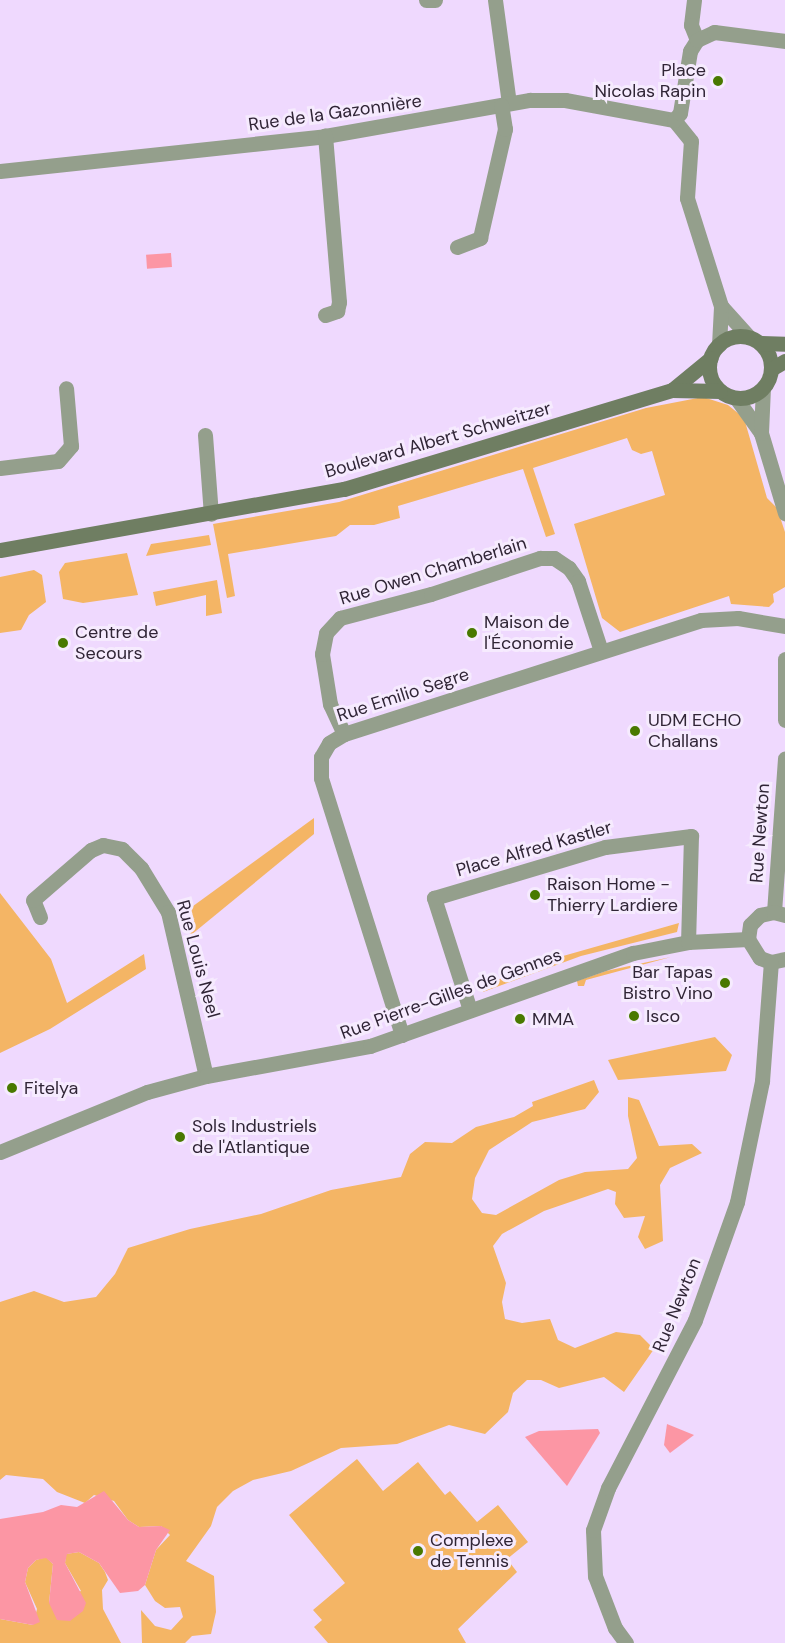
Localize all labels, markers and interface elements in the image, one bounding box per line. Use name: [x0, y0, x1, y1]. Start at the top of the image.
place label: Place Nicolas Rapin: [594, 60, 706, 103]
marker: Place Nicolas Rapin: [711, 74, 725, 88]
street label: Rue de la Gazonnière: [247, 90, 423, 136]
street label: Boulevard Albert Schweitzer: [323, 397, 553, 483]
street label: Rue Owen Chamberlain: [337, 532, 529, 610]
place label: Maison de l'Économie: [484, 612, 574, 654]
place label: Centre de Secours: [75, 622, 158, 664]
marker: Maison de l'Économie: [465, 626, 479, 640]
marker: Centre de Secours: [56, 636, 70, 650]
street label: Rue Emilio Segre: [334, 663, 472, 727]
place label: UDM ECHO Challans: [648, 710, 741, 752]
marker: UDM ECHO Challans: [626, 722, 644, 740]
street label: Rue Newton: [746, 782, 774, 884]
street label: Place Alfred Kastler: [454, 816, 614, 882]
place label: Raison Home - Thierry Lardiere: [547, 874, 678, 916]
marker: Raison Home - Thierry Lardiere: [528, 888, 542, 902]
street label: Rue Louis Neel: [172, 898, 224, 1020]
street label: Rue Pierre-Gilles de Gennes: [337, 944, 565, 1044]
place label: Bar Tapas Bistro Vino: [623, 962, 713, 1004]
marker: Bar Tapas Bistro Vino: [718, 976, 732, 990]
place label: Isco: [646, 1005, 680, 1027]
place label: MMA: [532, 1008, 574, 1030]
marker: Isco: [627, 1009, 641, 1023]
marker: MMA: [513, 1012, 527, 1026]
place label: Fitelya: [24, 1077, 78, 1099]
marker: Fitelya: [5, 1081, 19, 1095]
place label: Sols Industriels de l'Atlantique: [192, 1116, 317, 1158]
marker: Sols Industriels de l'Atlantique: [173, 1130, 187, 1144]
street label: Rue Newton: [648, 1255, 706, 1355]
place label: Complexe de Tennis: [430, 1530, 513, 1572]
marker: Complexe de Tennis: [411, 1544, 425, 1558]

